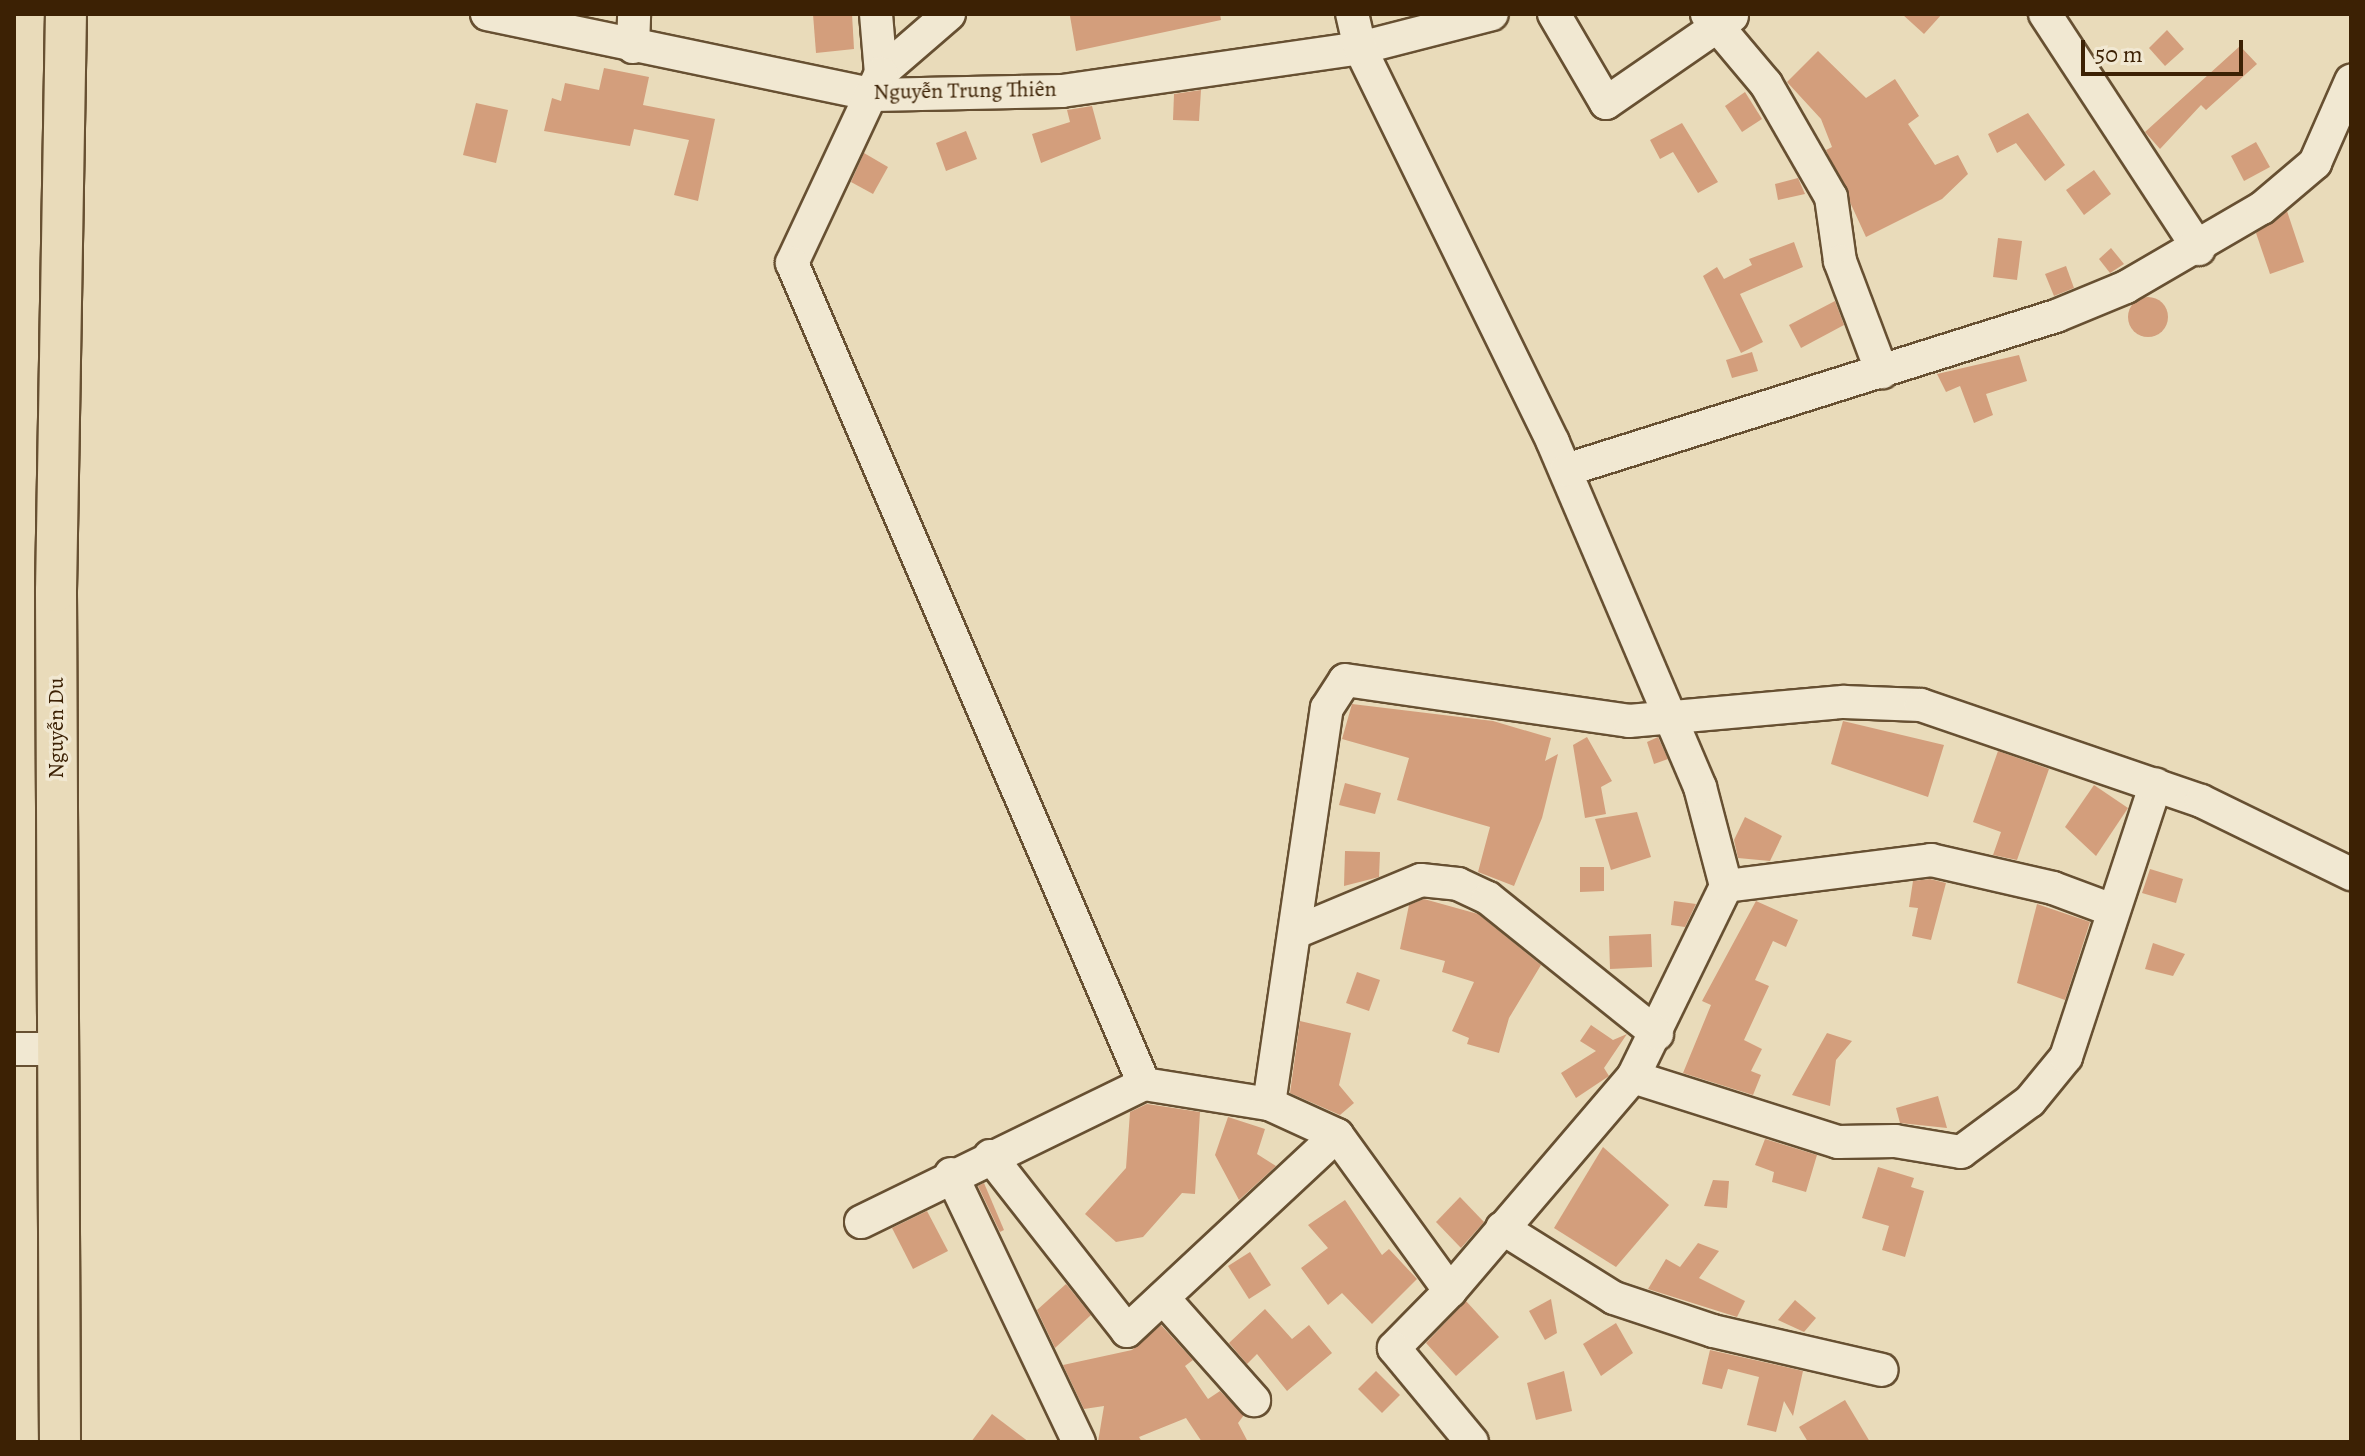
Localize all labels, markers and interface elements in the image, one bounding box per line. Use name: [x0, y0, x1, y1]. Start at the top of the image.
scale bar: [2085, 24, 2247, 74]
text: 50 m: [2095, 38, 2143, 70]
street label: Nguyễn Trung Thiên: [873, 76, 1057, 106]
street label: Nguyễn Du: [44, 677, 70, 779]

